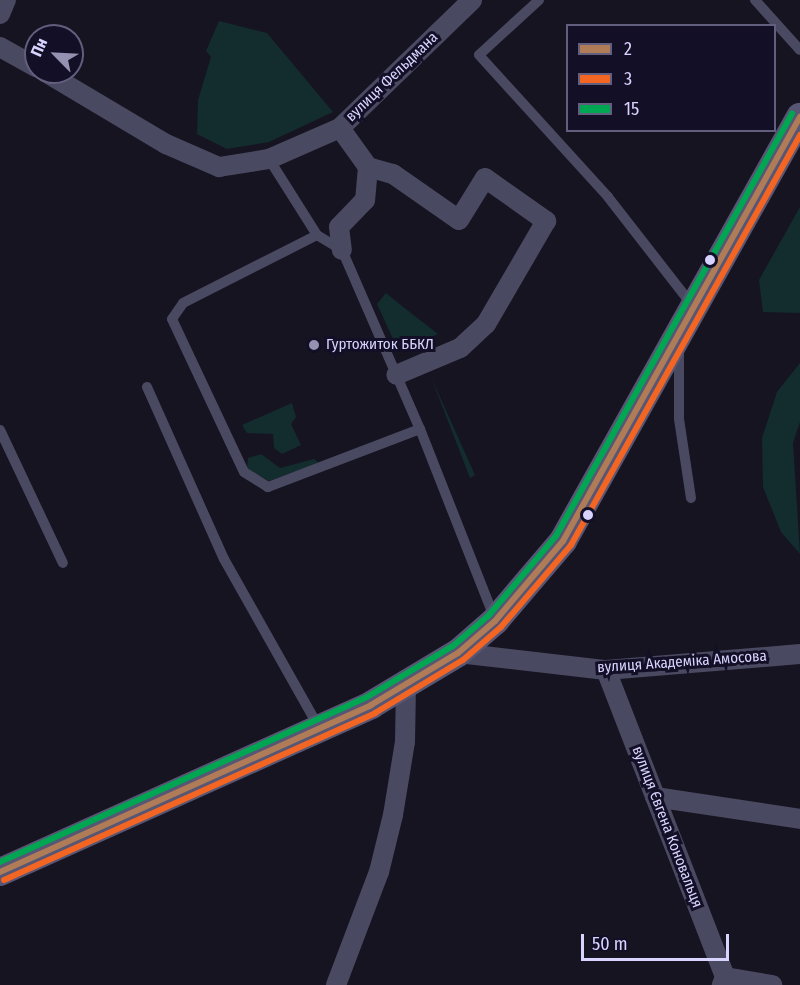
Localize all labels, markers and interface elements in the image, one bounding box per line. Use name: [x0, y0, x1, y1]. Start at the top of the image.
north arrow: [24, 24, 84, 84]
legend: [566, 24, 776, 132]
street label: вулиця Фельдмана: [342, 29, 442, 125]
text: Пн: [27, 35, 51, 59]
text: 2: [624, 38, 632, 60]
text: 3: [624, 68, 632, 90]
text: 15: [624, 98, 639, 120]
unlabelled marker: [704, 254, 716, 266]
place label: Гуртожиток ББКЛ: [326, 336, 434, 354]
marker: Гуртожиток ББКЛ: [307, 338, 321, 352]
unlabelled marker: [582, 509, 594, 521]
street label: вулиця Академіка Амосова: [597, 647, 767, 677]
street label: вулиця Євгена Коновальця: [628, 744, 706, 910]
scale bar: [584, 922, 732, 960]
text: 50 m: [592, 933, 628, 955]

